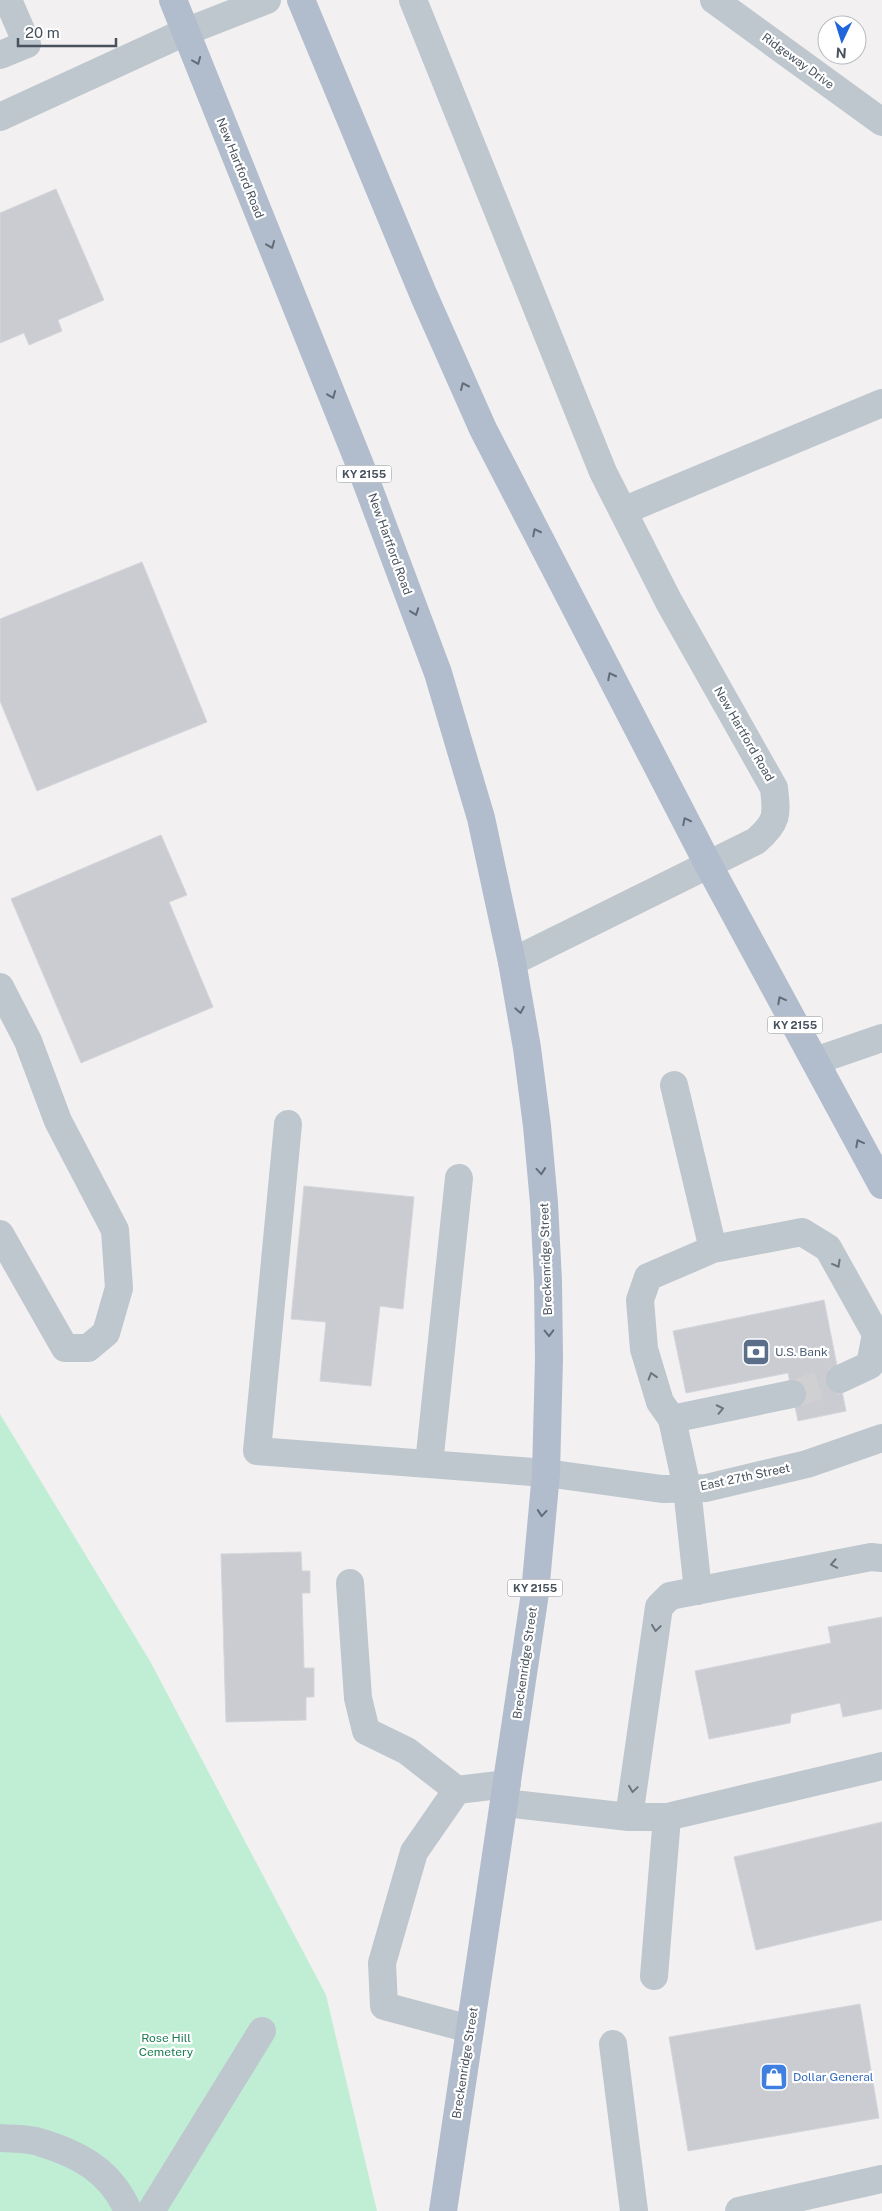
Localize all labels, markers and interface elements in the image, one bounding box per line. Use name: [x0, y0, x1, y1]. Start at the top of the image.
scale bar: [18, 15, 115, 47]
north arrow: [817, 15, 867, 65]
text: 20 m: [25, 24, 60, 41]
street label: Ridgeway Drive: [759, 30, 837, 92]
text: N: [835, 45, 847, 61]
one-way arrow: [192, 57, 202, 65]
street label: New Hartford Road: [213, 116, 267, 220]
one-way arrow: [266, 240, 276, 248]
one-way arrow: [460, 382, 471, 391]
one-way arrow: [326, 390, 336, 399]
road number: KY 2155: [336, 466, 392, 482]
street label: New Hartford Road: [365, 491, 415, 597]
one-way arrow: [532, 528, 542, 537]
one-way arrow: [409, 608, 419, 616]
one-way arrow: [607, 673, 617, 682]
street label: New Hartford Road: [711, 684, 777, 784]
one-way arrow: [682, 817, 692, 826]
one-way arrow: [778, 996, 788, 1005]
one-way arrow: [515, 1005, 525, 1014]
road number: KY 2155: [768, 1016, 822, 1034]
one-way arrow: [855, 1139, 865, 1148]
one-way arrow: [535, 1167, 546, 1175]
street label: Breckenridge Street: [537, 1202, 555, 1316]
one-way arrow: [831, 1259, 841, 1268]
one-way arrow: [544, 1330, 554, 1337]
bank icon: U.S. Bank: [741, 1337, 771, 1367]
place label: U.S. Bank: [775, 1345, 828, 1359]
one-way arrow: [647, 1372, 657, 1380]
one-way arrow: [715, 1405, 724, 1415]
street label: East 27th Street: [699, 1461, 791, 1493]
one-way arrow: [537, 1509, 548, 1517]
one-way arrow: [830, 1559, 838, 1569]
road number: KY 2155: [508, 1580, 562, 1596]
street label: Breckenridge Street: [510, 1606, 540, 1720]
one-way arrow: [651, 1624, 661, 1633]
one-way arrow: [628, 1786, 639, 1794]
street label: Breckenridge Street: [449, 2006, 481, 2120]
park label: Rose Hill Cemetery: [139, 2031, 194, 2059]
shop icon: Dollar General: [759, 2062, 789, 2092]
place label: Dollar General: [793, 2070, 874, 2084]

